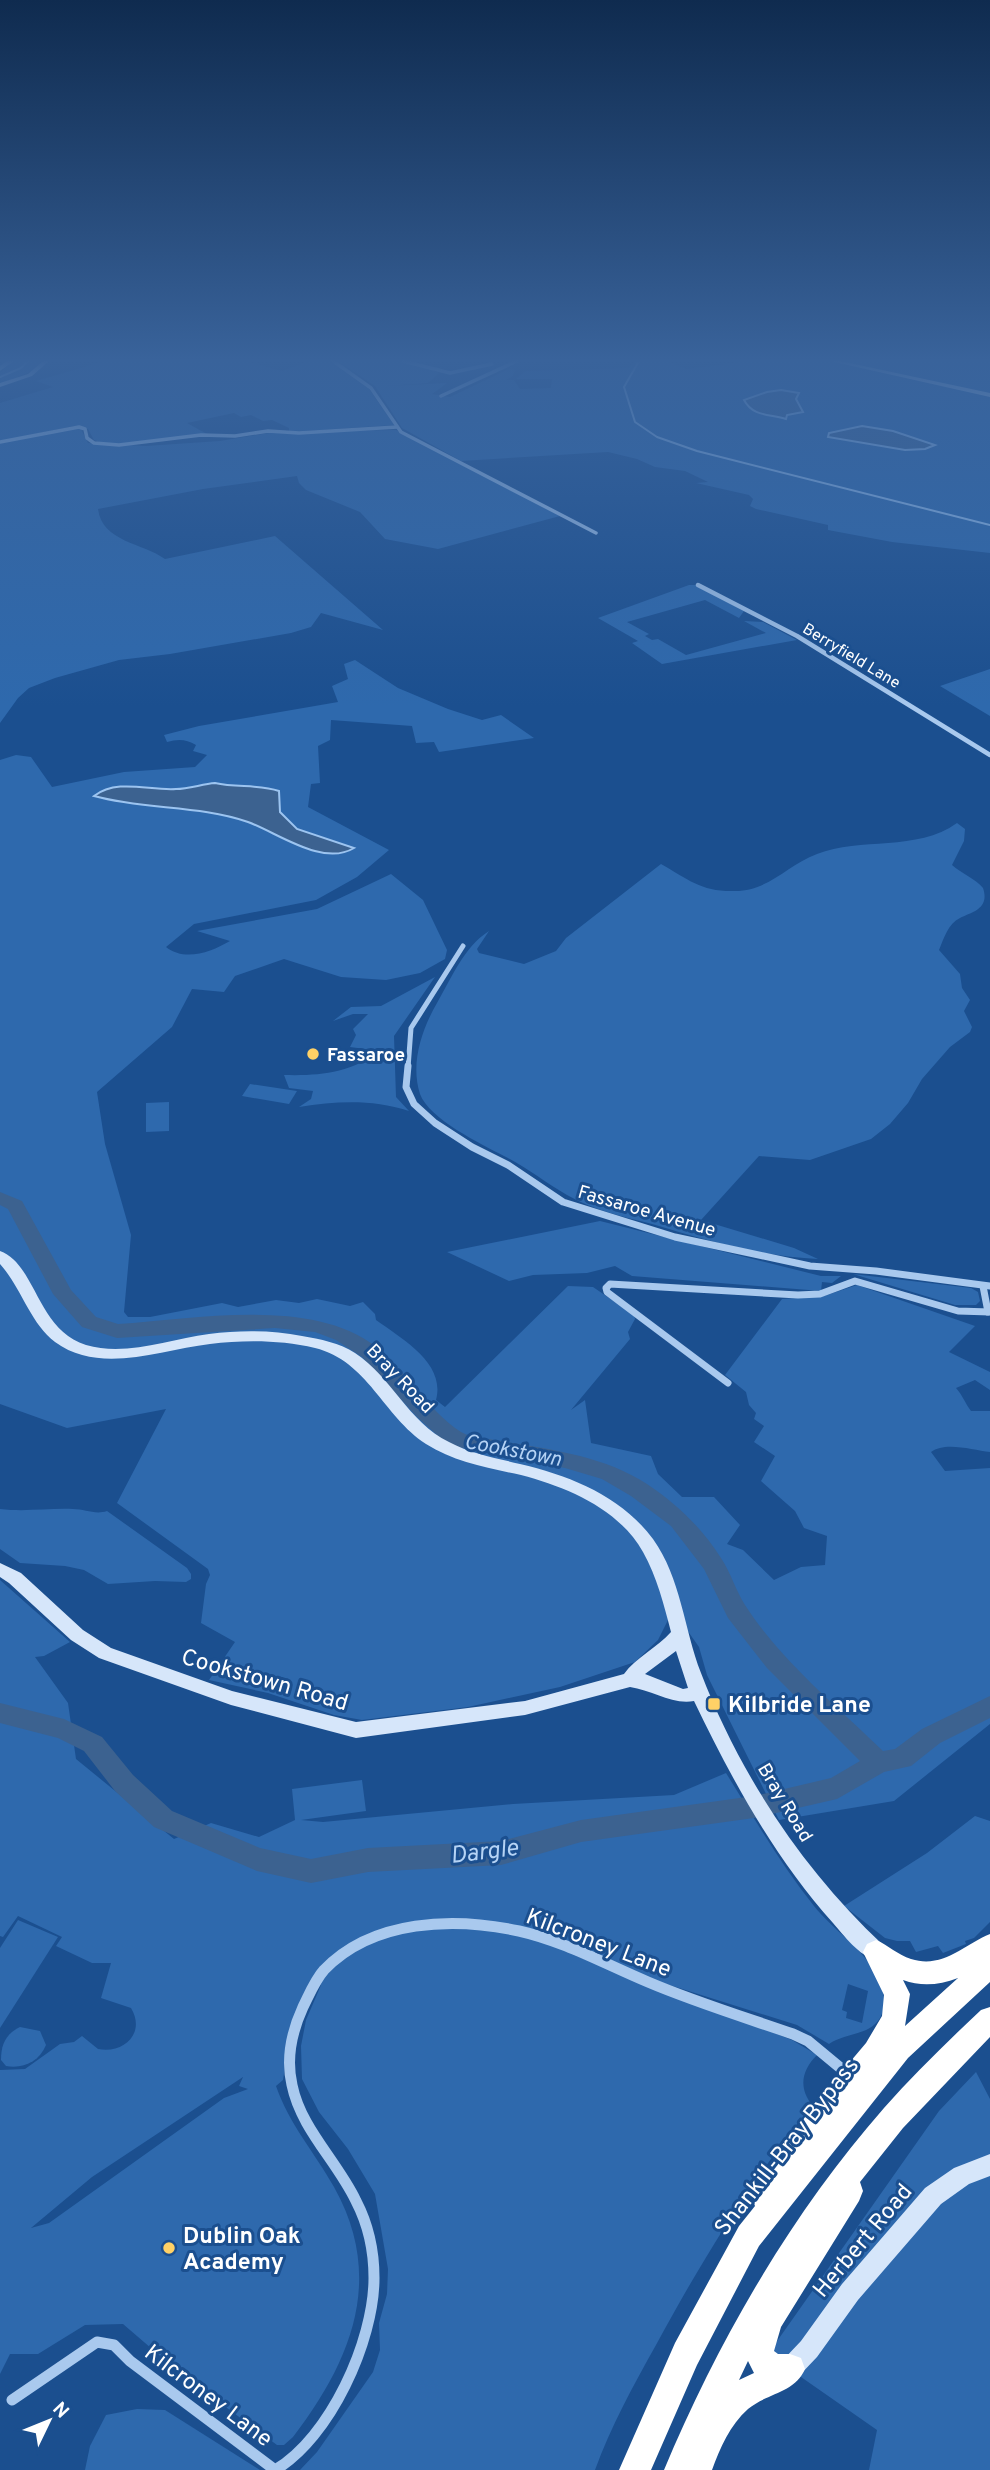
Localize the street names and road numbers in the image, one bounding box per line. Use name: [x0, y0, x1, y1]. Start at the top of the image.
street label: Berryfield Lane: [798, 620, 904, 694]
street label: Fassaroe Avenue: [575, 1181, 718, 1243]
street label: Bray Road: [360, 1339, 439, 1419]
street label: Cookstown Road: [177, 1644, 351, 1719]
street label: Bray Road: [751, 1759, 817, 1847]
street label: Kilcroney Lane: [521, 1903, 675, 1985]
street label: Shankill-Bray Bypass: [709, 2053, 867, 2242]
street label: Herbert Road: [808, 2179, 920, 2305]
street label: Kilcroney Lane: [138, 2339, 277, 2455]

